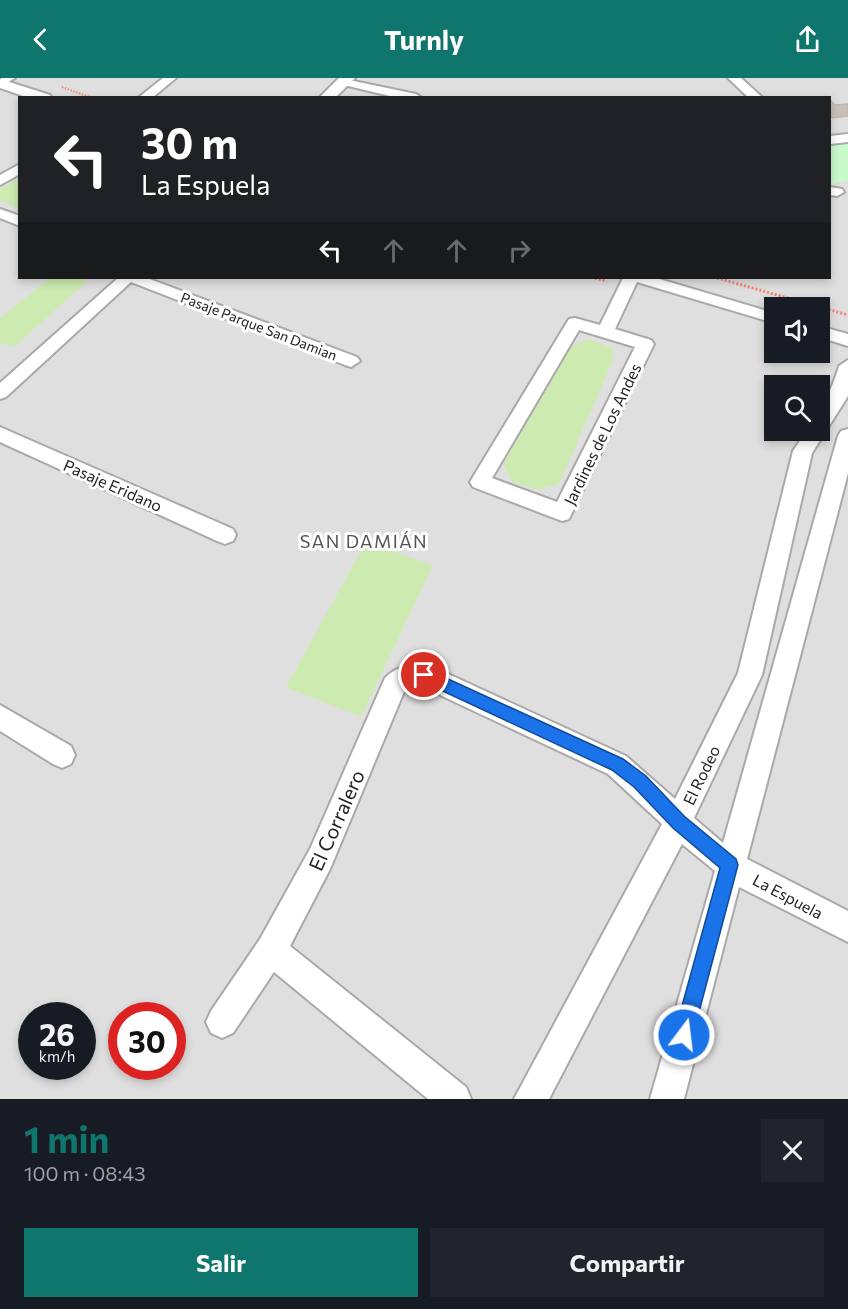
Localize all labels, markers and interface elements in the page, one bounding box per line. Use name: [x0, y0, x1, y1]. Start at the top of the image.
icon: back: [24, 23, 57, 56]
text: Turnly: [384, 23, 464, 56]
icon: share: [791, 23, 824, 56]
text: 30 m: [141, 116, 238, 168]
icon: left: [42, 120, 120, 198]
text: La Espuela: [141, 168, 270, 201]
icon: left: [314, 234, 347, 267]
icon: ahead: [377, 234, 410, 267]
icon: ahead: [440, 234, 473, 267]
icon: right: [503, 234, 536, 267]
street label: Pasaje Parque San Damian: [178, 288, 340, 364]
map controls: [764, 297, 830, 441]
button: sound: [764, 297, 830, 363]
street label: Jardines de Los Andes: [559, 360, 645, 508]
button: search: [764, 375, 830, 441]
street label: Pasaje Eridano: [61, 455, 165, 515]
district label: SAN DAMIÁN: [300, 530, 428, 552]
pin: [398, 649, 449, 700]
icon: arrive: [407, 658, 440, 691]
street label: El Rodeo: [679, 742, 723, 808]
street label: El Corralero: [303, 766, 369, 874]
street label: La Espuela: [750, 870, 826, 922]
speed limit sign: 30: [108, 1002, 186, 1080]
position arrow: [652, 1003, 716, 1067]
text: 26: [39, 1015, 75, 1052]
text: km/h: [39, 1047, 75, 1065]
text: 1 min: [24, 1116, 109, 1160]
button: close: [761, 1119, 824, 1182]
text: 100 m · 08:43: [24, 1161, 146, 1185]
button: Salir: [24, 1228, 418, 1297]
button: Compartir: [430, 1228, 824, 1297]

